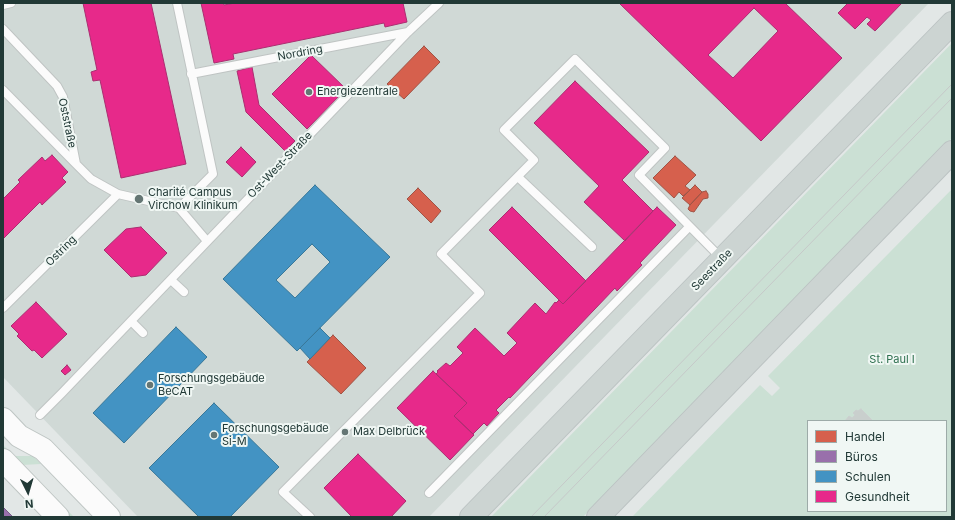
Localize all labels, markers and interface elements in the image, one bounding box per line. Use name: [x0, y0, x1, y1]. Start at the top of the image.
street label: Nordring: [276, 42, 324, 64]
place label: Energiezentrale: [317, 85, 398, 99]
marker: Energiezentrale: [304, 87, 314, 97]
street label: Oststraße: [55, 97, 79, 149]
street label: Ost-West-Straße: [245, 129, 315, 201]
place label: Charité Campus Virchow Klinikum: [148, 186, 238, 212]
marker: Charité Campus Virchow Klinikum: [133, 193, 145, 205]
street label: Ostring: [43, 233, 79, 269]
street label: Seestraße: [689, 246, 735, 294]
park label: St. Paul I: [869, 353, 915, 367]
place label: Forschungsgebäude BeCAT: [158, 372, 265, 398]
marker: Forschungsgebäude BeCAT: [145, 380, 155, 390]
legend: [807, 420, 947, 512]
place label: Forschungsgebäude Si-M: [222, 422, 329, 448]
place label: Max Delbrück: [353, 425, 425, 439]
marker: Max Delbrück: [340, 427, 350, 437]
text: Handel: [845, 429, 885, 444]
marker: Forschungsgebäude Si-M: [209, 430, 219, 440]
text: Büros: [845, 449, 878, 464]
text: Schulen: [845, 469, 891, 484]
north arrow: [8, 472, 48, 512]
text: Gesundheit: [845, 489, 910, 504]
text: N: [24, 497, 34, 511]

